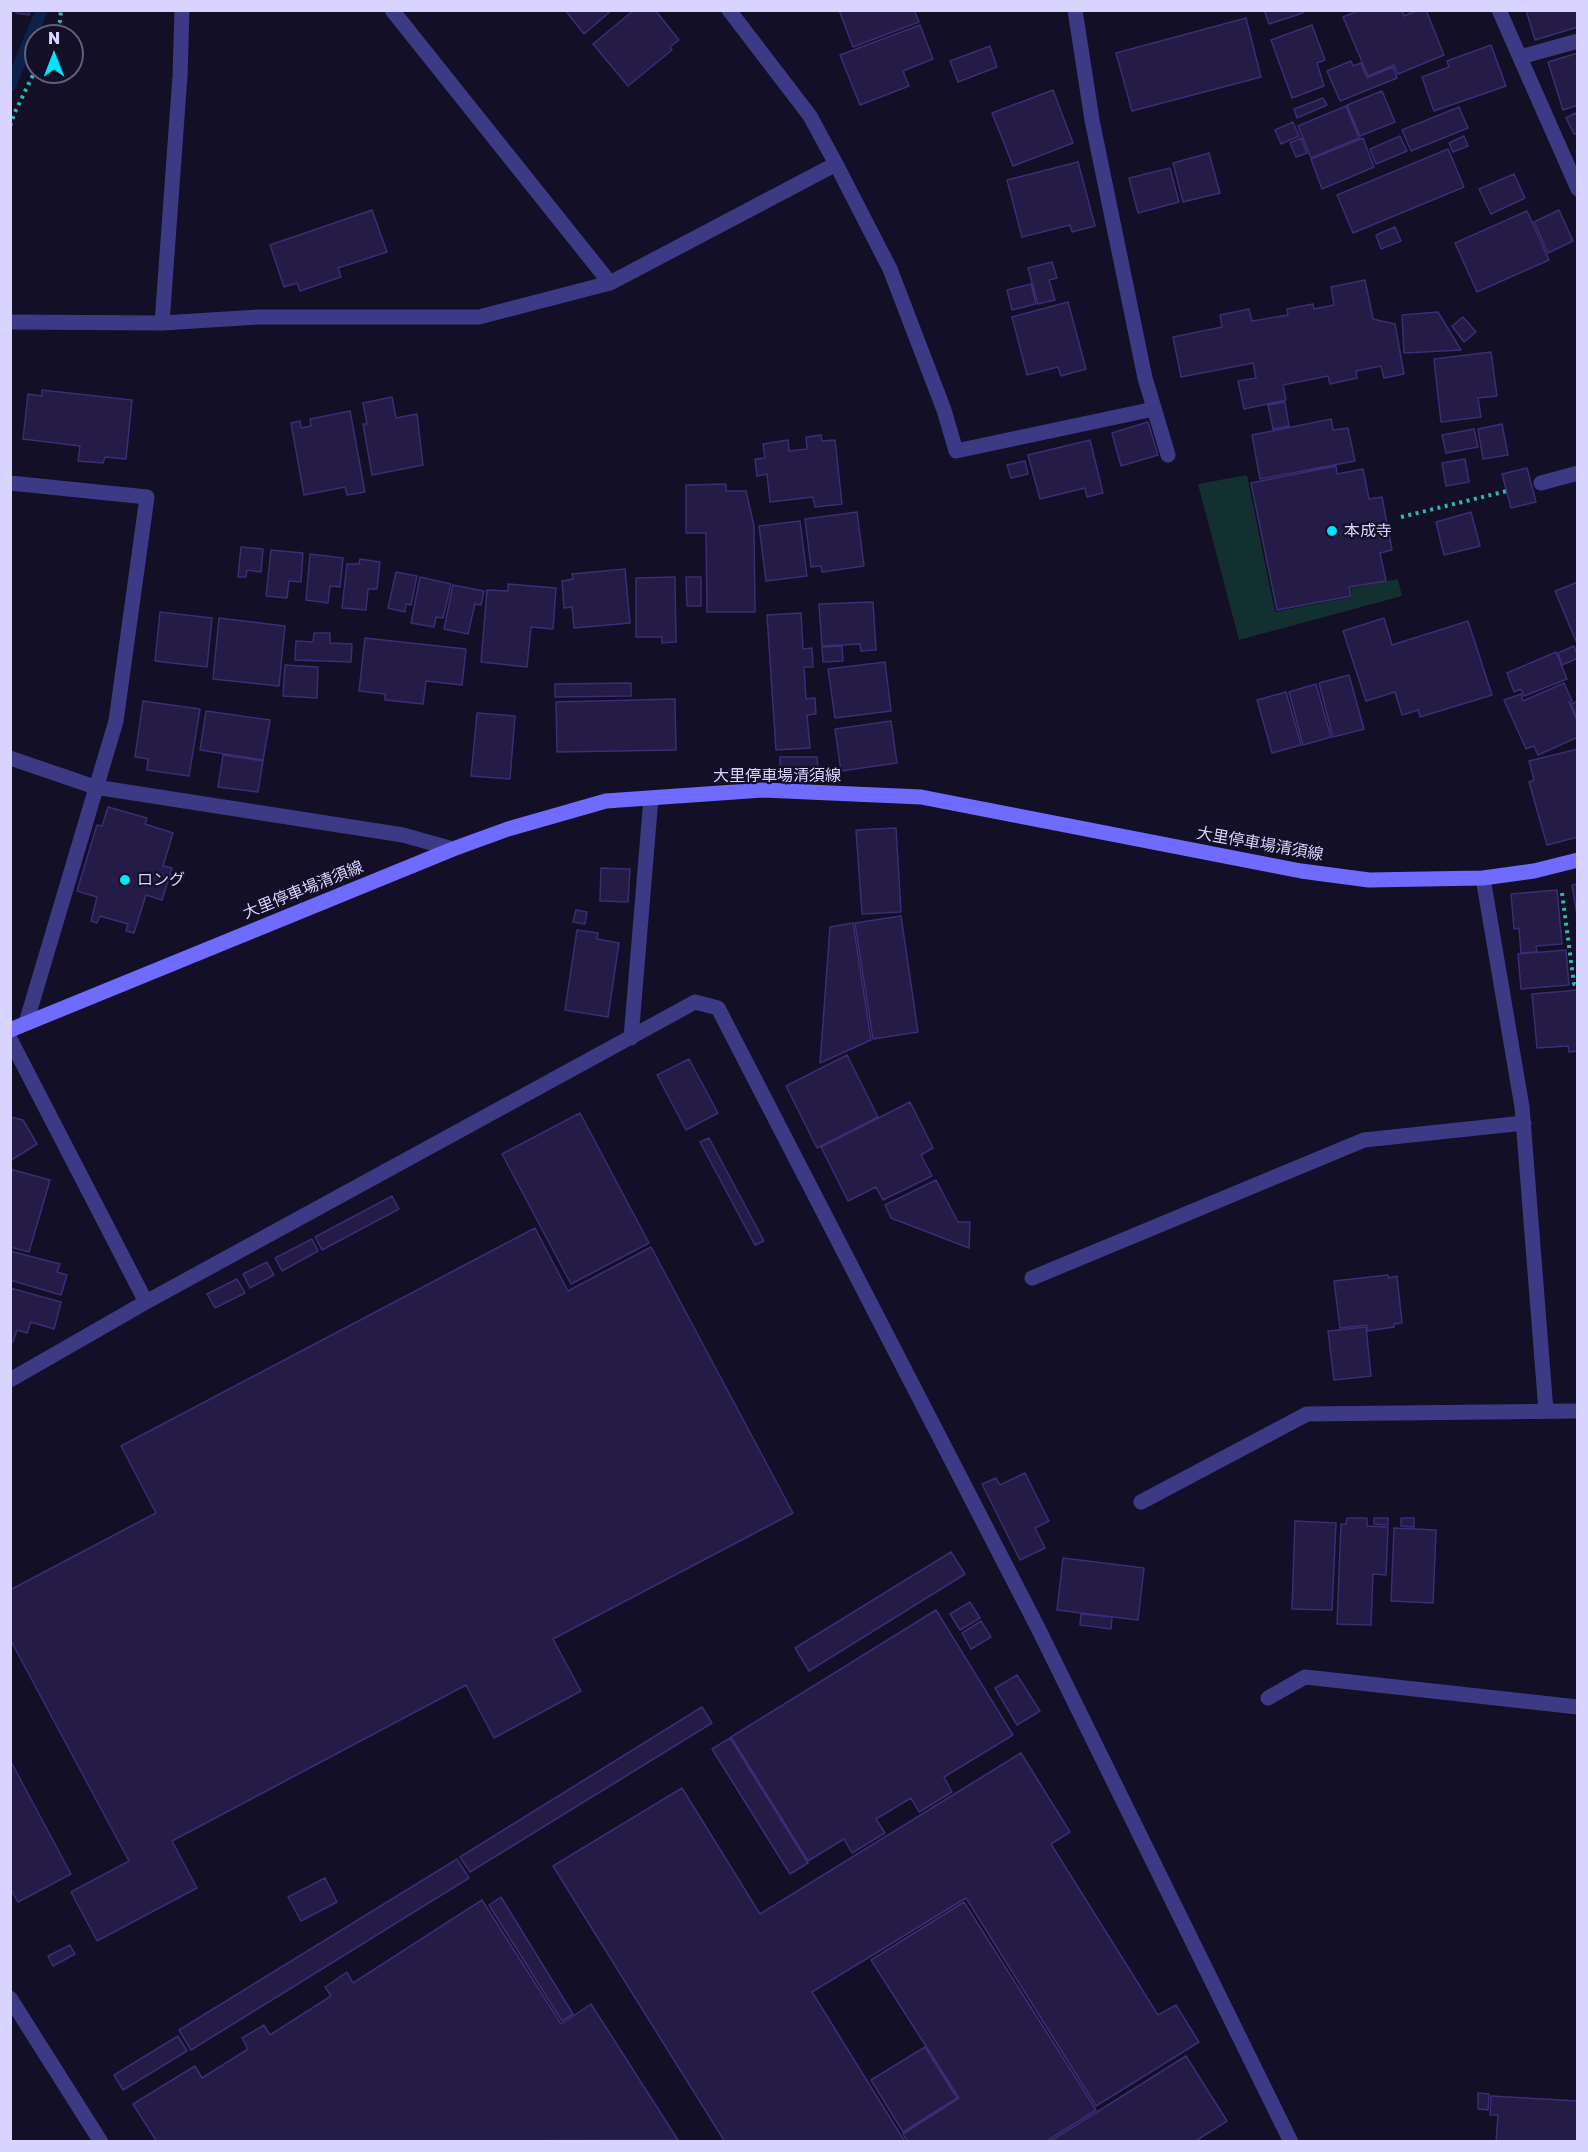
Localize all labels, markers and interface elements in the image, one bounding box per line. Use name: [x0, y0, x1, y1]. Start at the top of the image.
north arrow: [24, 24, 84, 84]
text: N: [48, 28, 60, 48]
place label: 本成寺: [1344, 521, 1392, 541]
marker: 本成寺: [1325, 524, 1339, 538]
street label: 大里停車場清須線: [713, 766, 841, 786]
street label: 大里停車場清須線: [1195, 823, 1325, 865]
street label: 大里停車場清須線: [240, 857, 366, 923]
place label: ロング: [137, 870, 185, 890]
marker: ロング: [118, 873, 132, 887]

